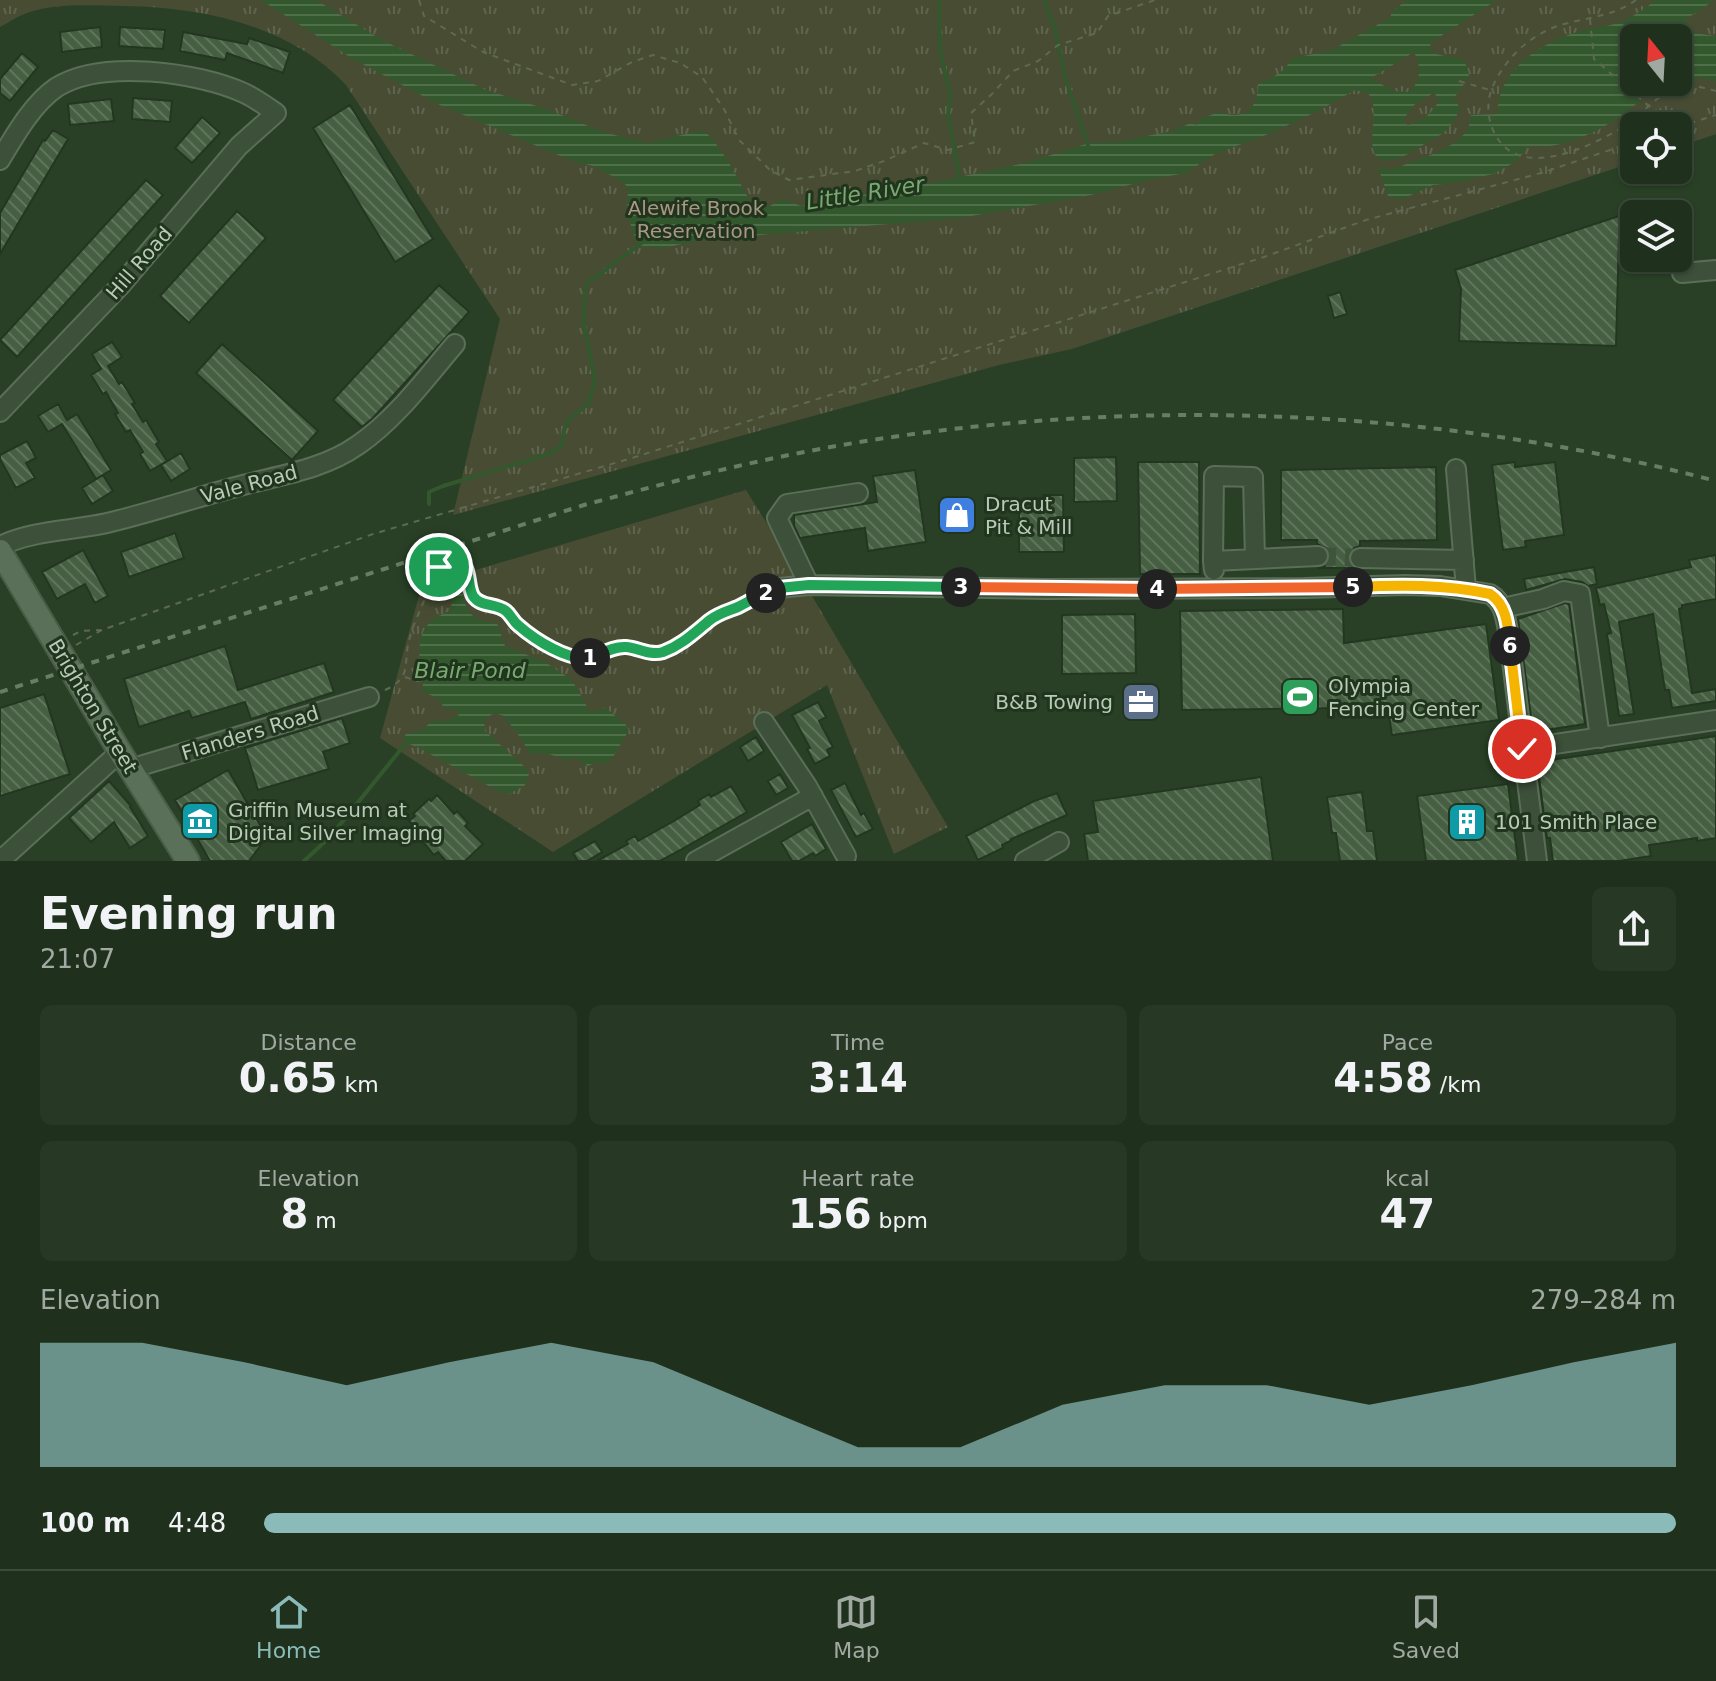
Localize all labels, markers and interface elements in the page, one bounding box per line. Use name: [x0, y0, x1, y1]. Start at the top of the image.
north arrow: [1620, 24, 1692, 96]
map controls: [1620, 24, 1692, 272]
button: locate: [1620, 112, 1692, 184]
water label: Little River: [804, 171, 928, 215]
park label: Alewife Brook Reservation: [628, 196, 765, 243]
button: layers: [1620, 200, 1692, 272]
street label: Hill Road: [101, 222, 177, 304]
street label: Vale Road: [198, 460, 300, 508]
place label: Dracut Pit & Mill: [985, 492, 1072, 539]
shop icon: Dracut Pit & Mill: [936, 494, 978, 536]
pin: [405, 533, 473, 601]
icon: arrive: [417, 545, 461, 589]
pin: 3: [941, 567, 981, 607]
pin: 5: [1333, 567, 1373, 607]
pin: 4: [1137, 569, 1177, 609]
pin: 2: [746, 573, 786, 613]
text: 3: [953, 574, 969, 599]
text: 5: [1345, 574, 1361, 599]
text: 4: [1149, 576, 1165, 601]
text: 2: [758, 580, 774, 605]
pin: 6: [1490, 626, 1530, 666]
text: 6: [1502, 633, 1518, 658]
street label: Brighton Street: [43, 634, 143, 778]
pin: 1: [570, 638, 610, 678]
text: 1: [582, 645, 598, 670]
water label: Blair Pond: [414, 658, 527, 683]
place label: Olympia Fencing Center: [1328, 674, 1480, 721]
sports icon: Olympia Fencing Center: [1279, 676, 1321, 718]
office icon: B&B Towing: [1120, 681, 1162, 723]
place label: B&B Towing: [995, 690, 1113, 714]
street label: Flanders Road: [179, 701, 321, 765]
pin: [1488, 715, 1556, 783]
icon: check: [1500, 727, 1544, 771]
place label: Griffin Museum at Digital Silver Imaging: [228, 798, 443, 845]
museum icon: Griffin Museum at Digital Silver Imaging: [179, 800, 221, 842]
building icon: 101 Smith Place: [1446, 801, 1488, 843]
place label: 101 Smith Place: [1495, 810, 1657, 834]
button: share: [1592, 887, 1676, 971]
text: Evening run: [40, 888, 337, 939]
text: 21:07: [40, 944, 115, 974]
text: Distance: [261, 1030, 357, 1055]
text: Time: [831, 1030, 885, 1055]
text: Pace: [1382, 1030, 1433, 1055]
text: 0.65: [239, 1055, 337, 1101]
text: 3:14: [808, 1055, 908, 1101]
text: 4:58: [1333, 1055, 1433, 1101]
text: km: [337, 1072, 379, 1097]
text: /km: [1433, 1072, 1481, 1097]
text: Elevation: [258, 1166, 360, 1191]
text: Heart rate: [802, 1166, 914, 1191]
text: kcal: [1385, 1166, 1430, 1191]
text: 8: [281, 1191, 308, 1237]
text: 156: [788, 1191, 872, 1237]
text: 47: [1379, 1191, 1435, 1237]
text: m: [308, 1208, 337, 1233]
text: bpm: [872, 1208, 928, 1233]
text: Elevation: [40, 1285, 161, 1315]
text: 279–284 m: [1530, 1285, 1676, 1315]
text: 100 m: [40, 1508, 130, 1538]
text: 4:48: [168, 1508, 226, 1538]
tab: Home: [256, 1590, 321, 1663]
tab: Map: [833, 1590, 880, 1663]
tab: Saved: [1392, 1590, 1460, 1663]

